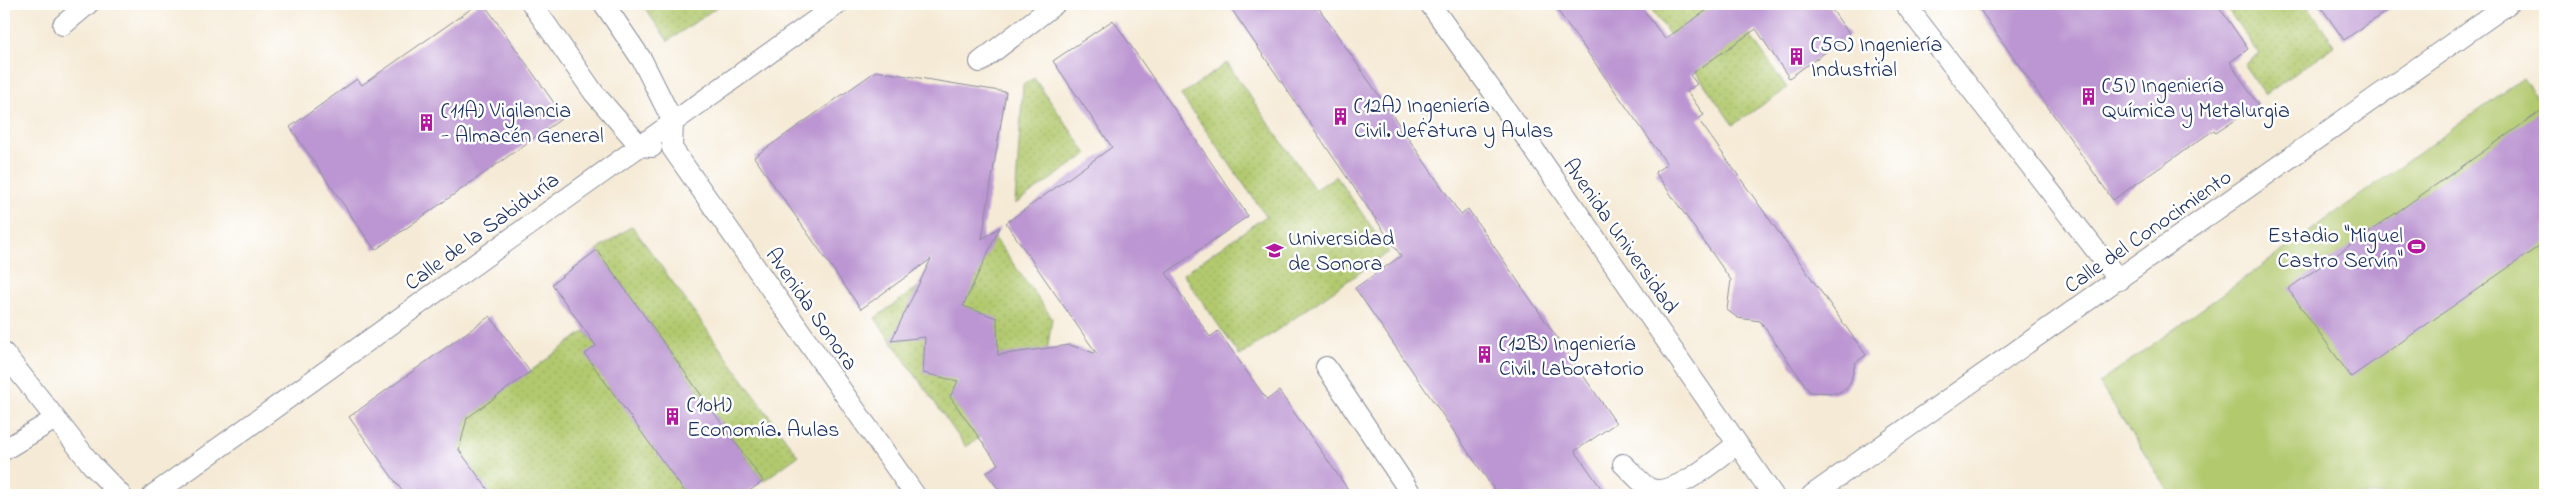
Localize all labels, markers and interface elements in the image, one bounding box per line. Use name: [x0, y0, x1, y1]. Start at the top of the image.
place label: (5O) Ingeniería Industrial: [1811, 30, 1942, 87]
building icon: (5O) Ingeniería Industrial: [1787, 46, 1807, 66]
place label: (5I) Ingeniería Química y Metalurgia: [2102, 71, 2290, 129]
building icon: (5I) Ingeniería Química y Metalurgia: [2078, 87, 2098, 107]
place label: (12A) Ingeniería Civil. Jefatura y Aulas: [1354, 91, 1554, 149]
place label: (11A) Vigilancia - Almacén General: [441, 96, 604, 153]
building icon: (12A) Ingeniería Civil. Jefatura y Aulas: [1330, 107, 1350, 127]
building icon: (11A) Vigilancia - Almacén General: [417, 112, 437, 132]
street label: Avenida Universidad: [1554, 152, 1685, 321]
street label: Calle del Conocimiento: [2058, 162, 2239, 302]
street label: Calle de la Sabiduría: [399, 165, 567, 300]
place label: Estadio "Miguel Castro Servín": [2267, 221, 2403, 278]
place label: Universidad de Sonora: [1288, 224, 1394, 281]
sports icon: Estadio "Miguel Castro Servín": [2407, 237, 2427, 257]
school or university icon: Universidad de Sonora: [1264, 240, 1284, 260]
street label: Avenida Sonora: [756, 242, 865, 378]
place label: (12B) Ingeniería Civil. Laboratorio: [1499, 329, 1644, 386]
building icon: (12B) Ingeniería Civil. Laboratorio: [1475, 345, 1495, 365]
place label: (10H) Economía. Aulas: [687, 390, 840, 447]
building icon: (10H) Economía. Aulas: [663, 406, 683, 426]

